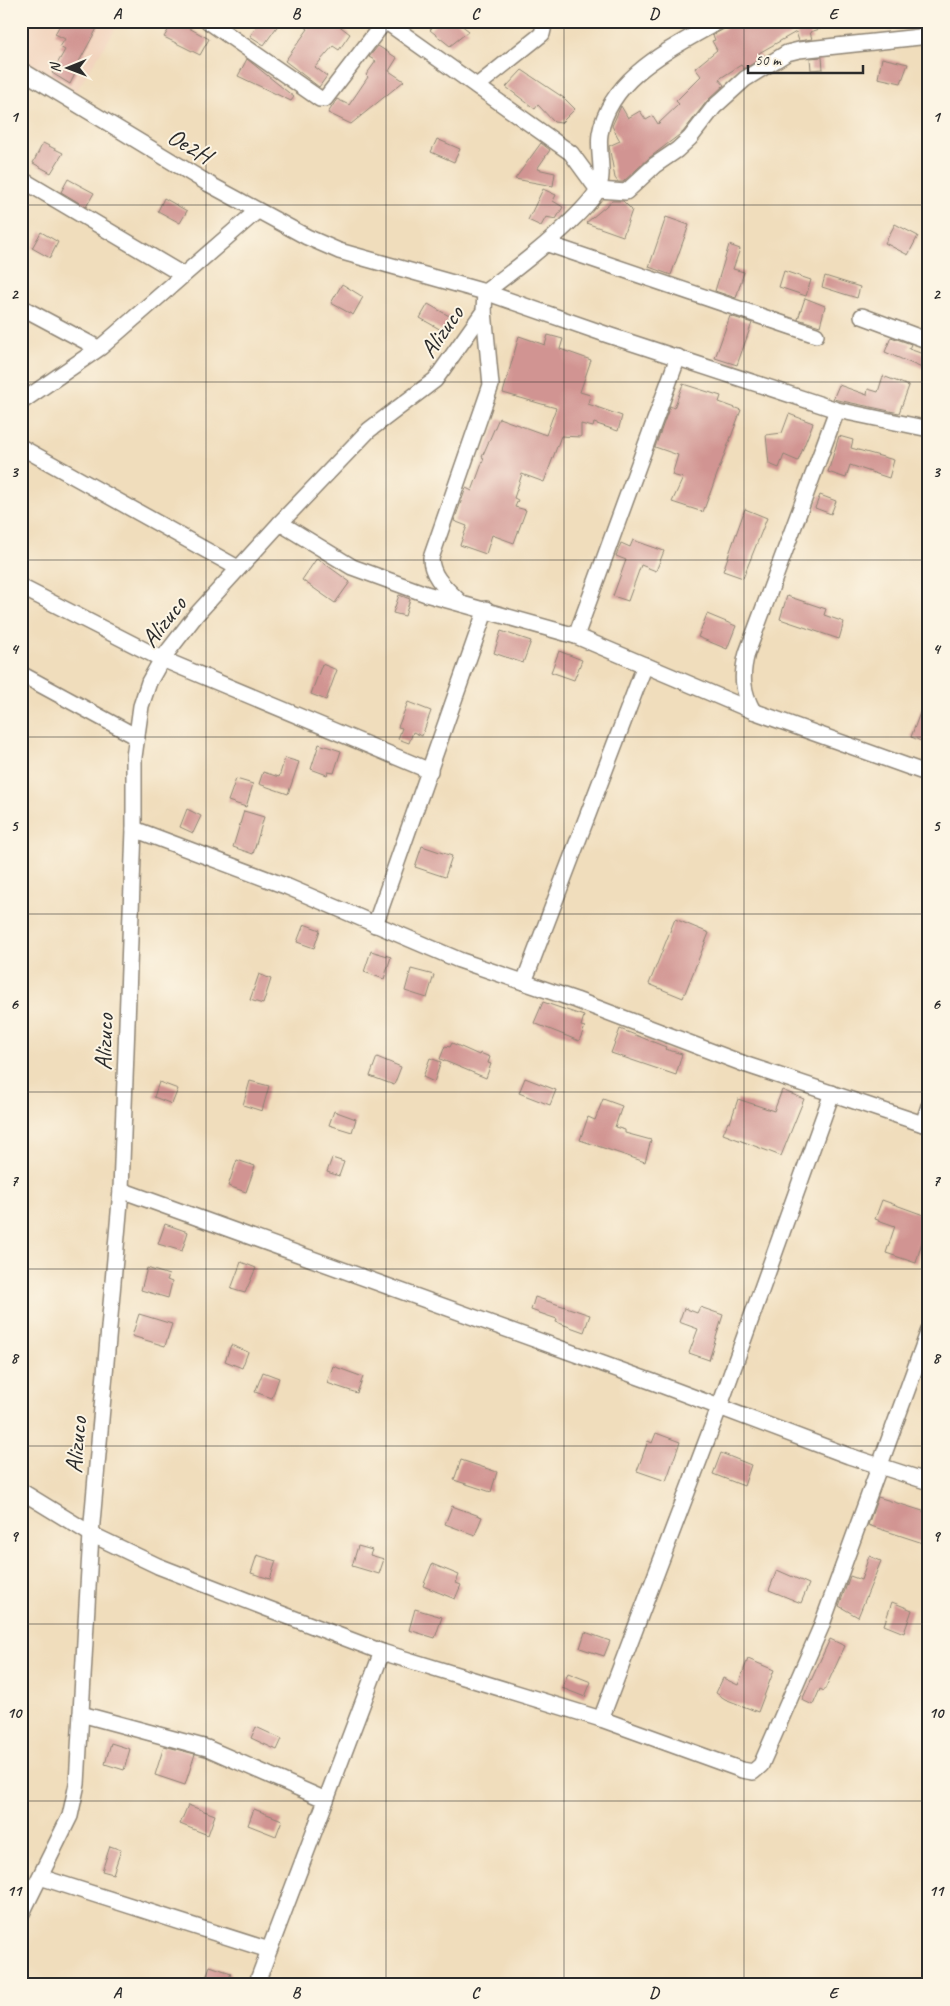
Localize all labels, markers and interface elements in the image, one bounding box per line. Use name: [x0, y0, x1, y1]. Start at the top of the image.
text: A: [113, 4, 123, 24]
text: B: [292, 4, 302, 24]
text: C: [471, 4, 481, 24]
text: D: [649, 4, 660, 24]
text: E: [829, 4, 840, 24]
north arrow: [42, 42, 92, 92]
scale bar: [748, 42, 862, 74]
text: 50 m: [755, 51, 782, 70]
text: N: [47, 61, 64, 73]
text: 1: [10, 107, 19, 127]
text: 1: [932, 107, 941, 127]
street label: Oe2H: [162, 120, 221, 173]
text: 2: [10, 284, 19, 304]
text: 2: [932, 284, 941, 304]
street label: Alizuco: [412, 298, 472, 364]
text: 3: [10, 462, 19, 482]
text: 3: [932, 462, 941, 482]
street label: Alizuco: [134, 588, 195, 654]
text: 4: [10, 639, 19, 659]
text: 4: [932, 639, 941, 659]
text: 5: [11, 816, 20, 836]
text: 5: [933, 816, 942, 836]
text: 6: [10, 994, 19, 1014]
text: 6: [932, 994, 941, 1014]
street label: Alizuco: [87, 1012, 121, 1071]
text: 7: [10, 1171, 19, 1191]
text: 7: [932, 1171, 941, 1191]
text: 8: [10, 1348, 19, 1368]
text: 8: [932, 1348, 941, 1368]
street label: Alizuco: [58, 1414, 95, 1475]
text: 9: [10, 1526, 19, 1546]
text: 9: [932, 1526, 941, 1546]
text: 10: [7, 1703, 23, 1723]
text: 10: [929, 1703, 945, 1723]
text: 11: [7, 1881, 23, 1901]
text: 11: [929, 1881, 945, 1901]
text: A: [113, 1983, 123, 2003]
text: B: [292, 1983, 302, 2003]
text: C: [471, 1983, 481, 2003]
text: D: [649, 1983, 660, 2003]
text: E: [829, 1983, 840, 2003]

